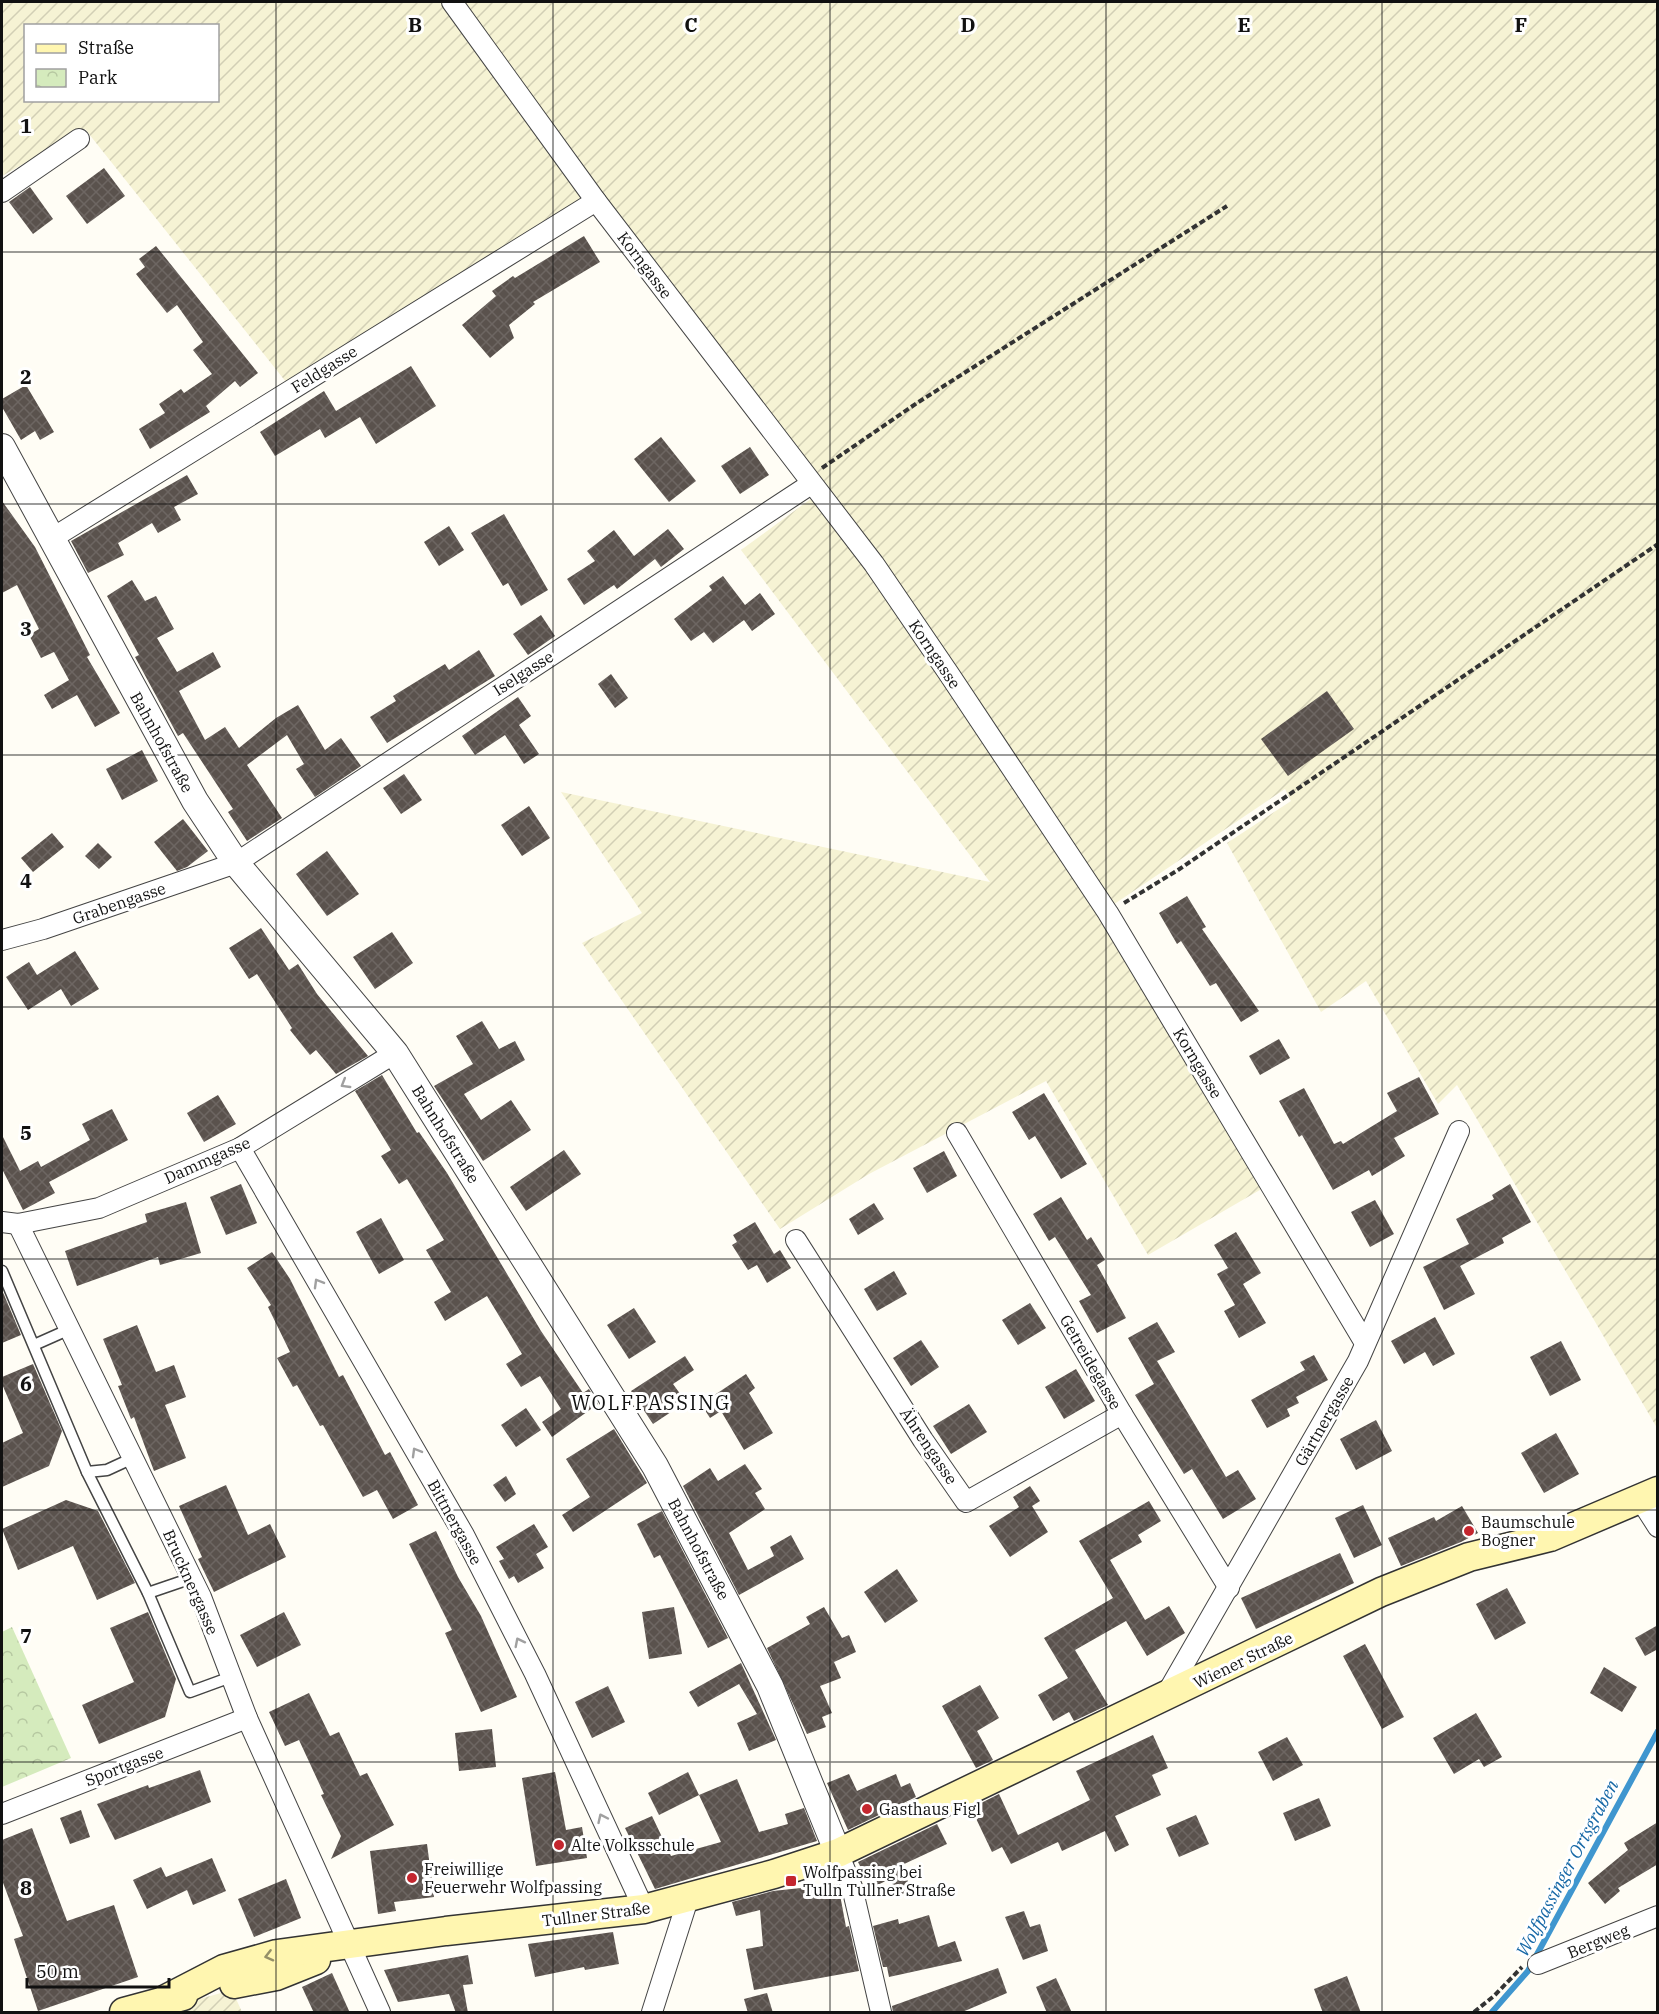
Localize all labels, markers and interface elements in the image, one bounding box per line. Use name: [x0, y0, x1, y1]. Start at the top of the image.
text: B: [408, 11, 422, 38]
text: C: [684, 11, 698, 38]
text: D: [960, 11, 976, 38]
text: E: [1237, 11, 1251, 38]
text: F: [1515, 11, 1527, 38]
legend: [24, 24, 219, 102]
text: Straße: [78, 36, 134, 59]
text: Park: [78, 66, 118, 89]
text: 1: [20, 112, 32, 139]
street label: Korngasse: [613, 228, 677, 302]
street label: Feldgasse: [287, 341, 361, 397]
text: 2: [20, 363, 32, 390]
text: 3: [20, 615, 32, 642]
street label: Korngasse: [905, 616, 965, 692]
street label: Iselgasse: [489, 646, 557, 700]
street label: Bahnhofstraße: [126, 688, 198, 796]
text: 4: [20, 867, 32, 894]
street label: Grabengasse: [70, 878, 168, 928]
street label: Korngasse: [1169, 1024, 1227, 1102]
one-way arrow: [341, 1076, 351, 1088]
street label: Bahnhofstraße: [408, 1081, 484, 1187]
text: 5: [20, 1119, 32, 1146]
street label: Dammgasse: [161, 1132, 253, 1188]
one-way arrow: [314, 1279, 326, 1289]
street label: Getreidegasse: [1056, 1311, 1126, 1413]
text: 6: [20, 1370, 32, 1397]
street label: Gärtnergasse: [1290, 1372, 1358, 1470]
district label: WOLFPASSING: [571, 1389, 731, 1416]
street label: Ährengasse: [896, 1404, 962, 1488]
one-way arrow: [412, 1448, 423, 1458]
street label: Bittnergasse: [423, 1476, 487, 1568]
street label: Bahnhofstraße: [664, 1495, 734, 1603]
place label: Baumschule Bogner: [1481, 1512, 1575, 1550]
marker: Baumschule Bogner: [1462, 1524, 1476, 1538]
street label: Brucknergasse: [159, 1526, 223, 1638]
text: 7: [20, 1622, 32, 1649]
street label: Wiener Straße: [1190, 1627, 1296, 1693]
one-way arrow: [514, 1637, 526, 1648]
street label: Sportgasse: [82, 1742, 166, 1790]
water label: Wolfpassinger Ortsgraben: [1511, 1775, 1624, 1960]
place label: Gasthaus Figl: [879, 1799, 981, 1819]
marker: Gasthaus Figl: [860, 1802, 874, 1816]
one-way arrow: [597, 1814, 609, 1825]
place label: Alte Volksschule: [571, 1835, 695, 1855]
marker: Alte Volksschule: [552, 1838, 566, 1852]
place label: Freiwillige Feuerwehr Wolfpassing: [424, 1859, 602, 1897]
place label: Wolfpassing bei Tulln Tullner Straße: [803, 1862, 955, 1900]
marker: Freiwillige Feuerwehr Wolfpassing: [405, 1871, 419, 1885]
text: 8: [20, 1874, 32, 1901]
marker: Wolfpassing bei Tulln Tullner Straße: [784, 1874, 798, 1888]
street label: Tullner Straße: [541, 1897, 651, 1931]
street label: Bergweg: [1564, 1919, 1632, 1962]
one-way arrow: [265, 1949, 275, 1962]
scale bar: [27, 1951, 170, 1989]
text: 50 m: [36, 1960, 79, 1983]

